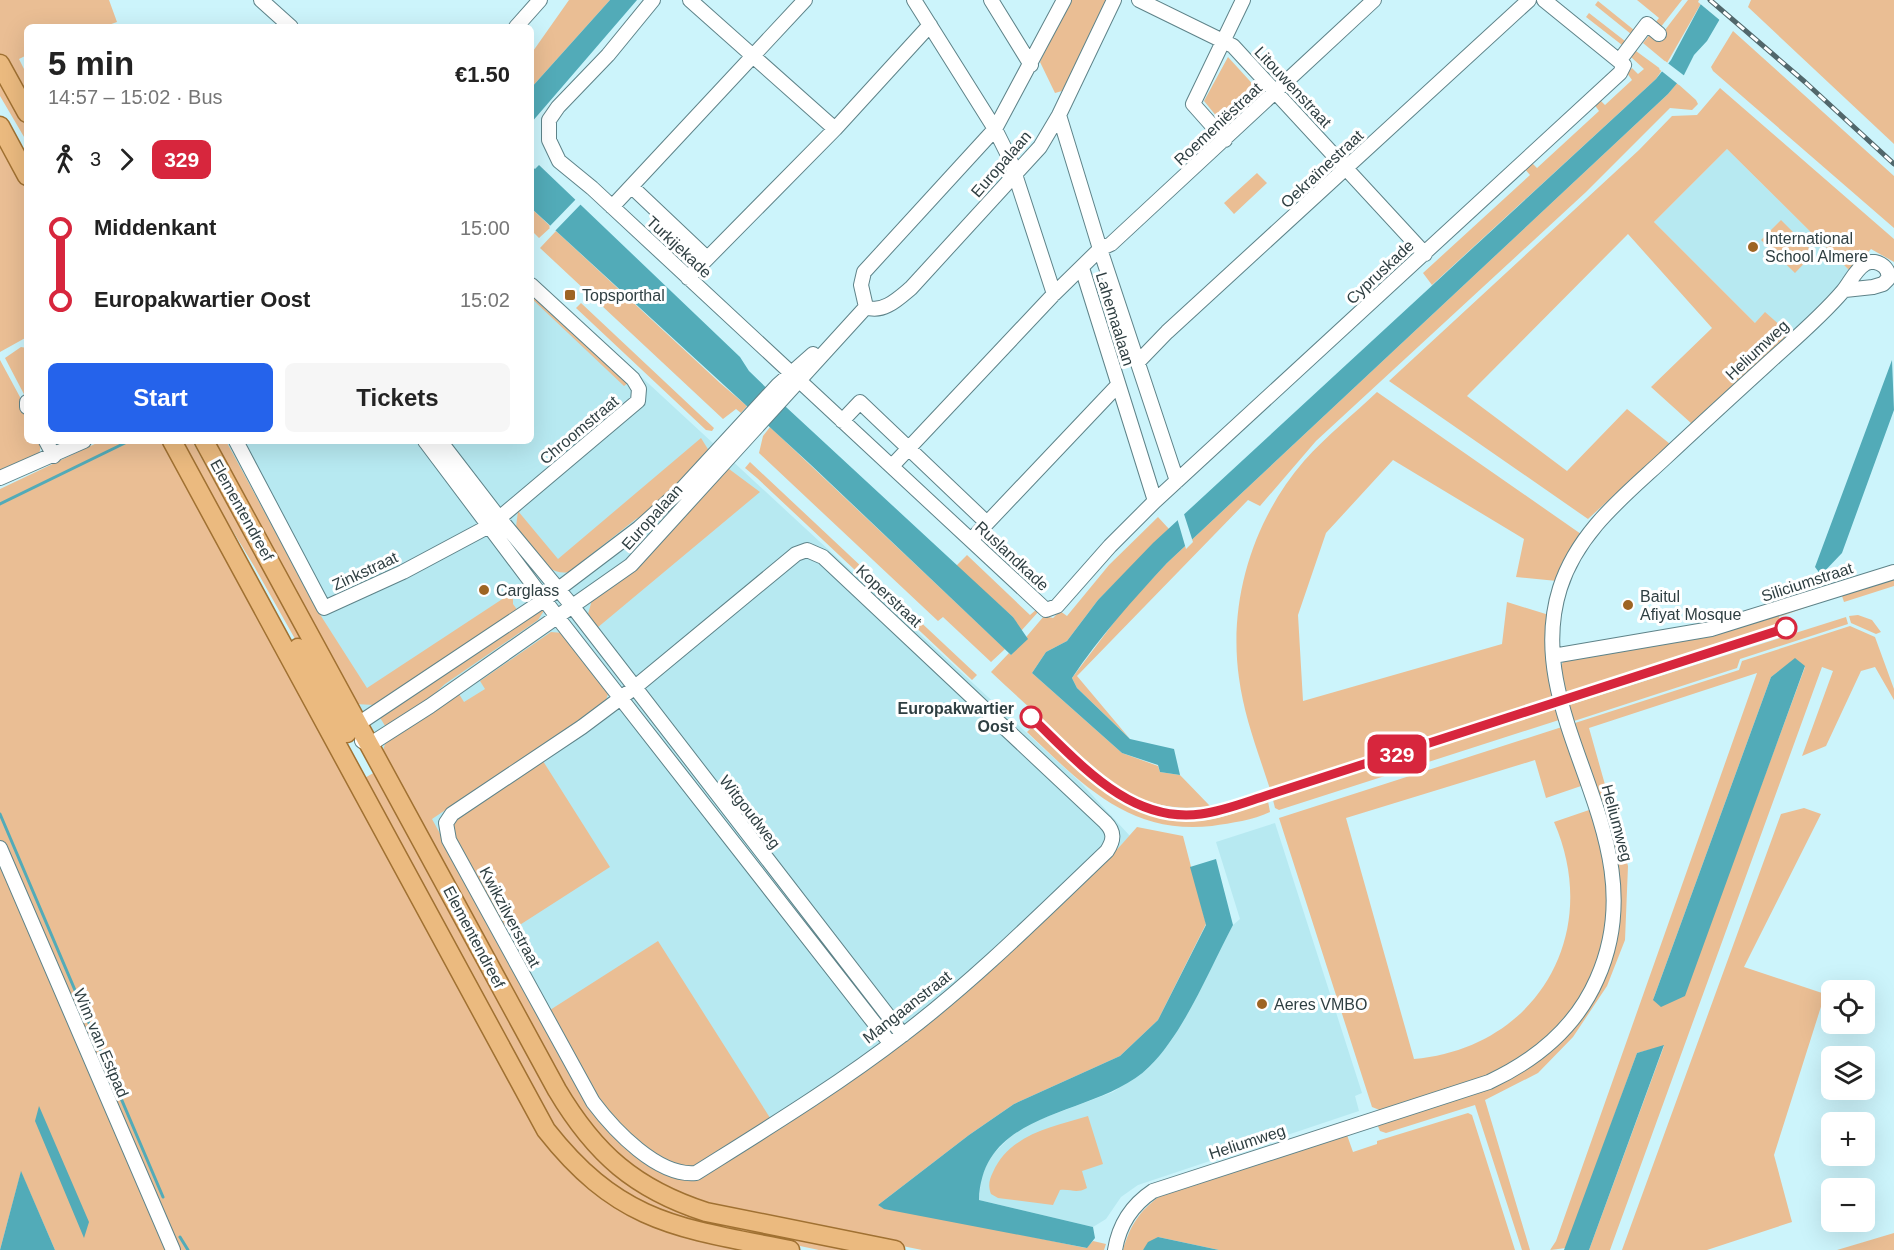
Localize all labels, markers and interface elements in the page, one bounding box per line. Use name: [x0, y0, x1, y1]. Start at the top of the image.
street label: Litouwenstraat: [1251, 43, 1335, 131]
text: 5 min: [48, 45, 134, 82]
text: €1.50: [455, 62, 510, 87]
street label: Roemeniëstraat: [1171, 79, 1266, 169]
text: 14:57 – 15:02 · Bus: [48, 86, 223, 108]
street label: Oekraïnestraat: [1278, 126, 1367, 211]
street label: Europalaan: [968, 128, 1034, 200]
icon: walk: [48, 143, 81, 176]
icon: forward: [110, 143, 143, 176]
text: 3: [90, 148, 101, 170]
text: 329: [164, 148, 199, 171]
street label: Turkijekade: [643, 213, 715, 281]
text: Middenkant: [94, 215, 216, 240]
text: 15:00: [460, 217, 510, 239]
place label: International School Almere: [1765, 230, 1868, 265]
street label: Cypruskade: [1343, 237, 1417, 307]
marker: International School Almere: [1746, 240, 1760, 254]
street label: Lahemaalaan: [1093, 270, 1137, 368]
text: Europakwartier Oost: [94, 287, 310, 312]
place label: Topsporthal: [582, 287, 665, 304]
marker: Topsporthal: [563, 288, 577, 302]
text: 15:02: [460, 289, 510, 311]
street label: Heliumweg: [1722, 317, 1792, 383]
button: Start: [48, 363, 273, 432]
button: Tickets: [285, 363, 510, 432]
street label: Chroomstraat: [536, 392, 622, 468]
street label: Elementendreef: [207, 456, 277, 564]
street label: Europalaan: [618, 481, 686, 553]
street label: Ruslandkade: [972, 518, 1052, 594]
street label: Zinkstraat: [330, 548, 401, 594]
street label: Siliciumstraat: [1759, 559, 1855, 605]
street label: Koperstraat: [853, 562, 925, 631]
place label: Carglass: [496, 582, 559, 599]
marker: Carglass: [477, 583, 491, 597]
place label: Baitul Afiyat Mosque: [1640, 588, 1741, 623]
marker: Baitul Afiyat Mosque: [1621, 598, 1635, 612]
unlabelled marker: [1775, 617, 1797, 639]
place label: Europakwartier Oost: [898, 700, 1015, 735]
marker: Europakwartier Oost: [1020, 706, 1042, 728]
line badge: 329: [1362, 734, 1432, 774]
text: 329: [1379, 743, 1415, 766]
street label: Witgoudweg: [716, 772, 784, 852]
street label: Heliumweg: [1599, 783, 1635, 863]
street label: Kwikzilverstraat: [476, 864, 544, 971]
street label: Elementendreef: [440, 883, 508, 991]
street label: Mangaanstraat: [860, 967, 955, 1047]
map controls: [1821, 980, 1875, 1232]
button: locate: [1821, 980, 1875, 1034]
street label: Wim van Estpad: [70, 986, 132, 1100]
place label: Aeres VMBO: [1274, 996, 1367, 1013]
marker: Aeres VMBO: [1255, 997, 1269, 1011]
button: layers: [1821, 1046, 1875, 1100]
button: +: [1821, 1112, 1875, 1166]
street label: Heliumweg: [1207, 1122, 1287, 1162]
button: −: [1821, 1178, 1875, 1232]

